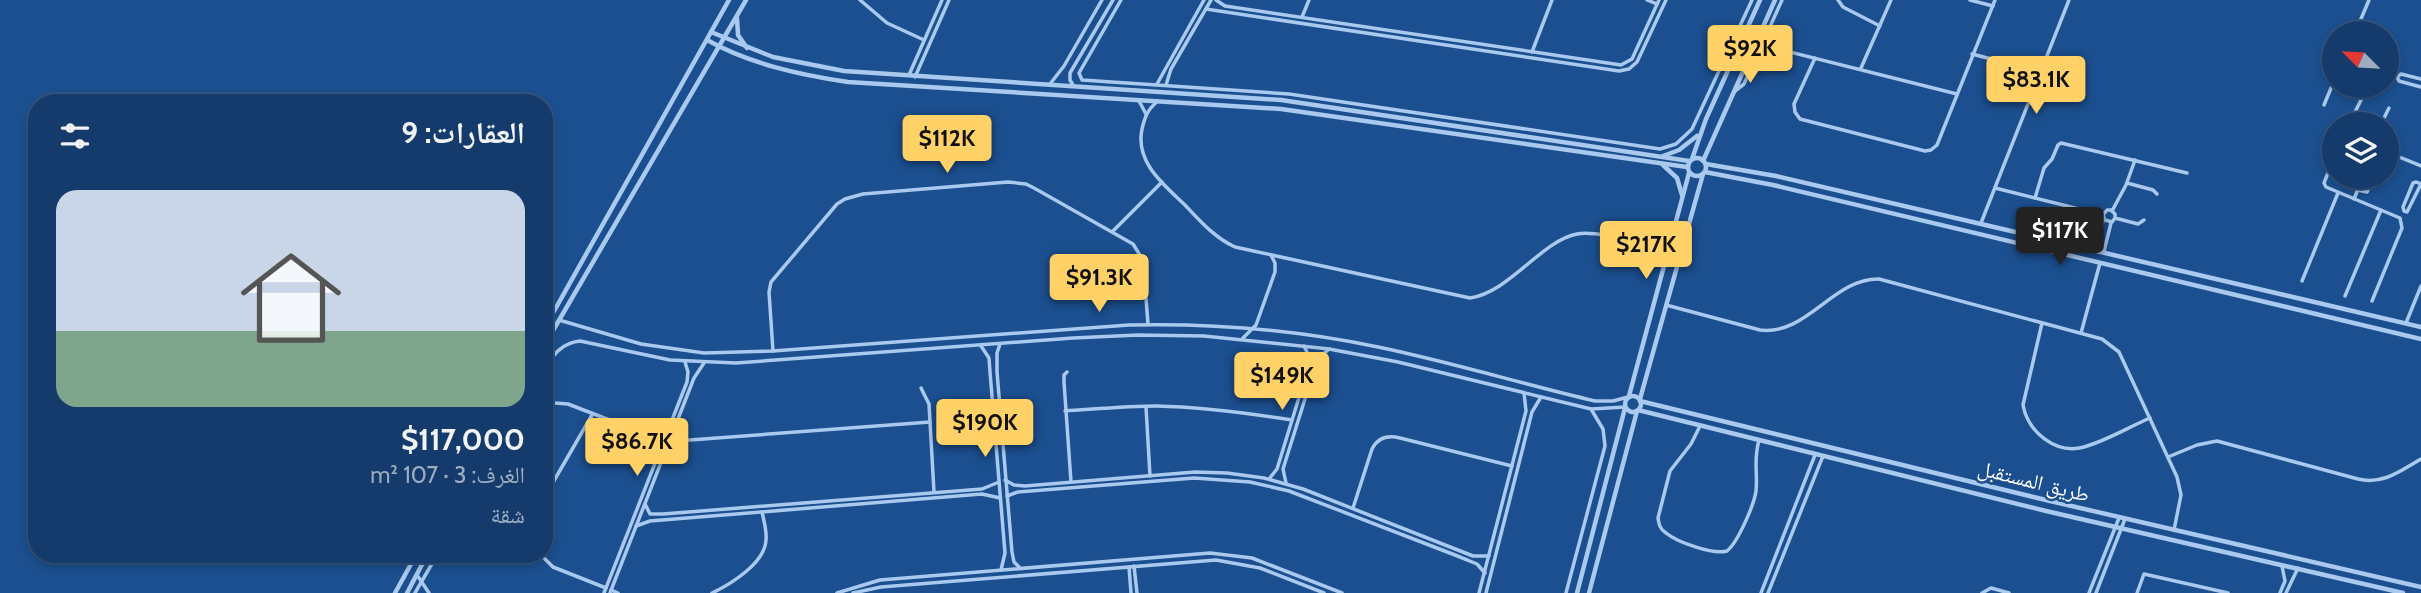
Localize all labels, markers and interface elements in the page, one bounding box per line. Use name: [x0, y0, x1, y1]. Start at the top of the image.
north arrow: [2322, 21, 2399, 98]
map controls: [2322, 21, 2399, 189]
pin: $92K: [1709, 25, 1791, 85]
text: $92K: [1724, 34, 1776, 62]
pin: $83.1K: [1979, 57, 2093, 116]
text: $83.1K: [2002, 65, 2070, 93]
button: layers: [2322, 112, 2399, 189]
text: العقارات: 9: [401, 114, 525, 151]
pin: $112K: [898, 116, 996, 175]
icon: filters: [56, 117, 94, 155]
text: $112K: [919, 124, 975, 152]
pin: $117K: [2011, 208, 2109, 267]
text: $117K: [2032, 216, 2088, 244]
pin: $217K: [1597, 222, 1695, 281]
text: $217K: [1616, 230, 1676, 258]
icon: home: [228, 235, 354, 361]
pin: $91.3K: [1042, 254, 1156, 314]
text: $91.3K: [1066, 263, 1132, 291]
pin: $149K: [1233, 352, 1331, 412]
text: $149K: [1250, 361, 1314, 389]
pin: $190K: [936, 400, 1034, 459]
text: $190K: [952, 408, 1018, 436]
pin: $86.7K: [580, 419, 694, 478]
text: $117,000: [401, 421, 525, 458]
text: $86.7K: [601, 427, 673, 455]
street label: طريق المستقبل: [1975, 455, 2092, 508]
text: الغرف: 3 · 107 m²: [370, 461, 525, 489]
text: شقة: [491, 501, 525, 529]

